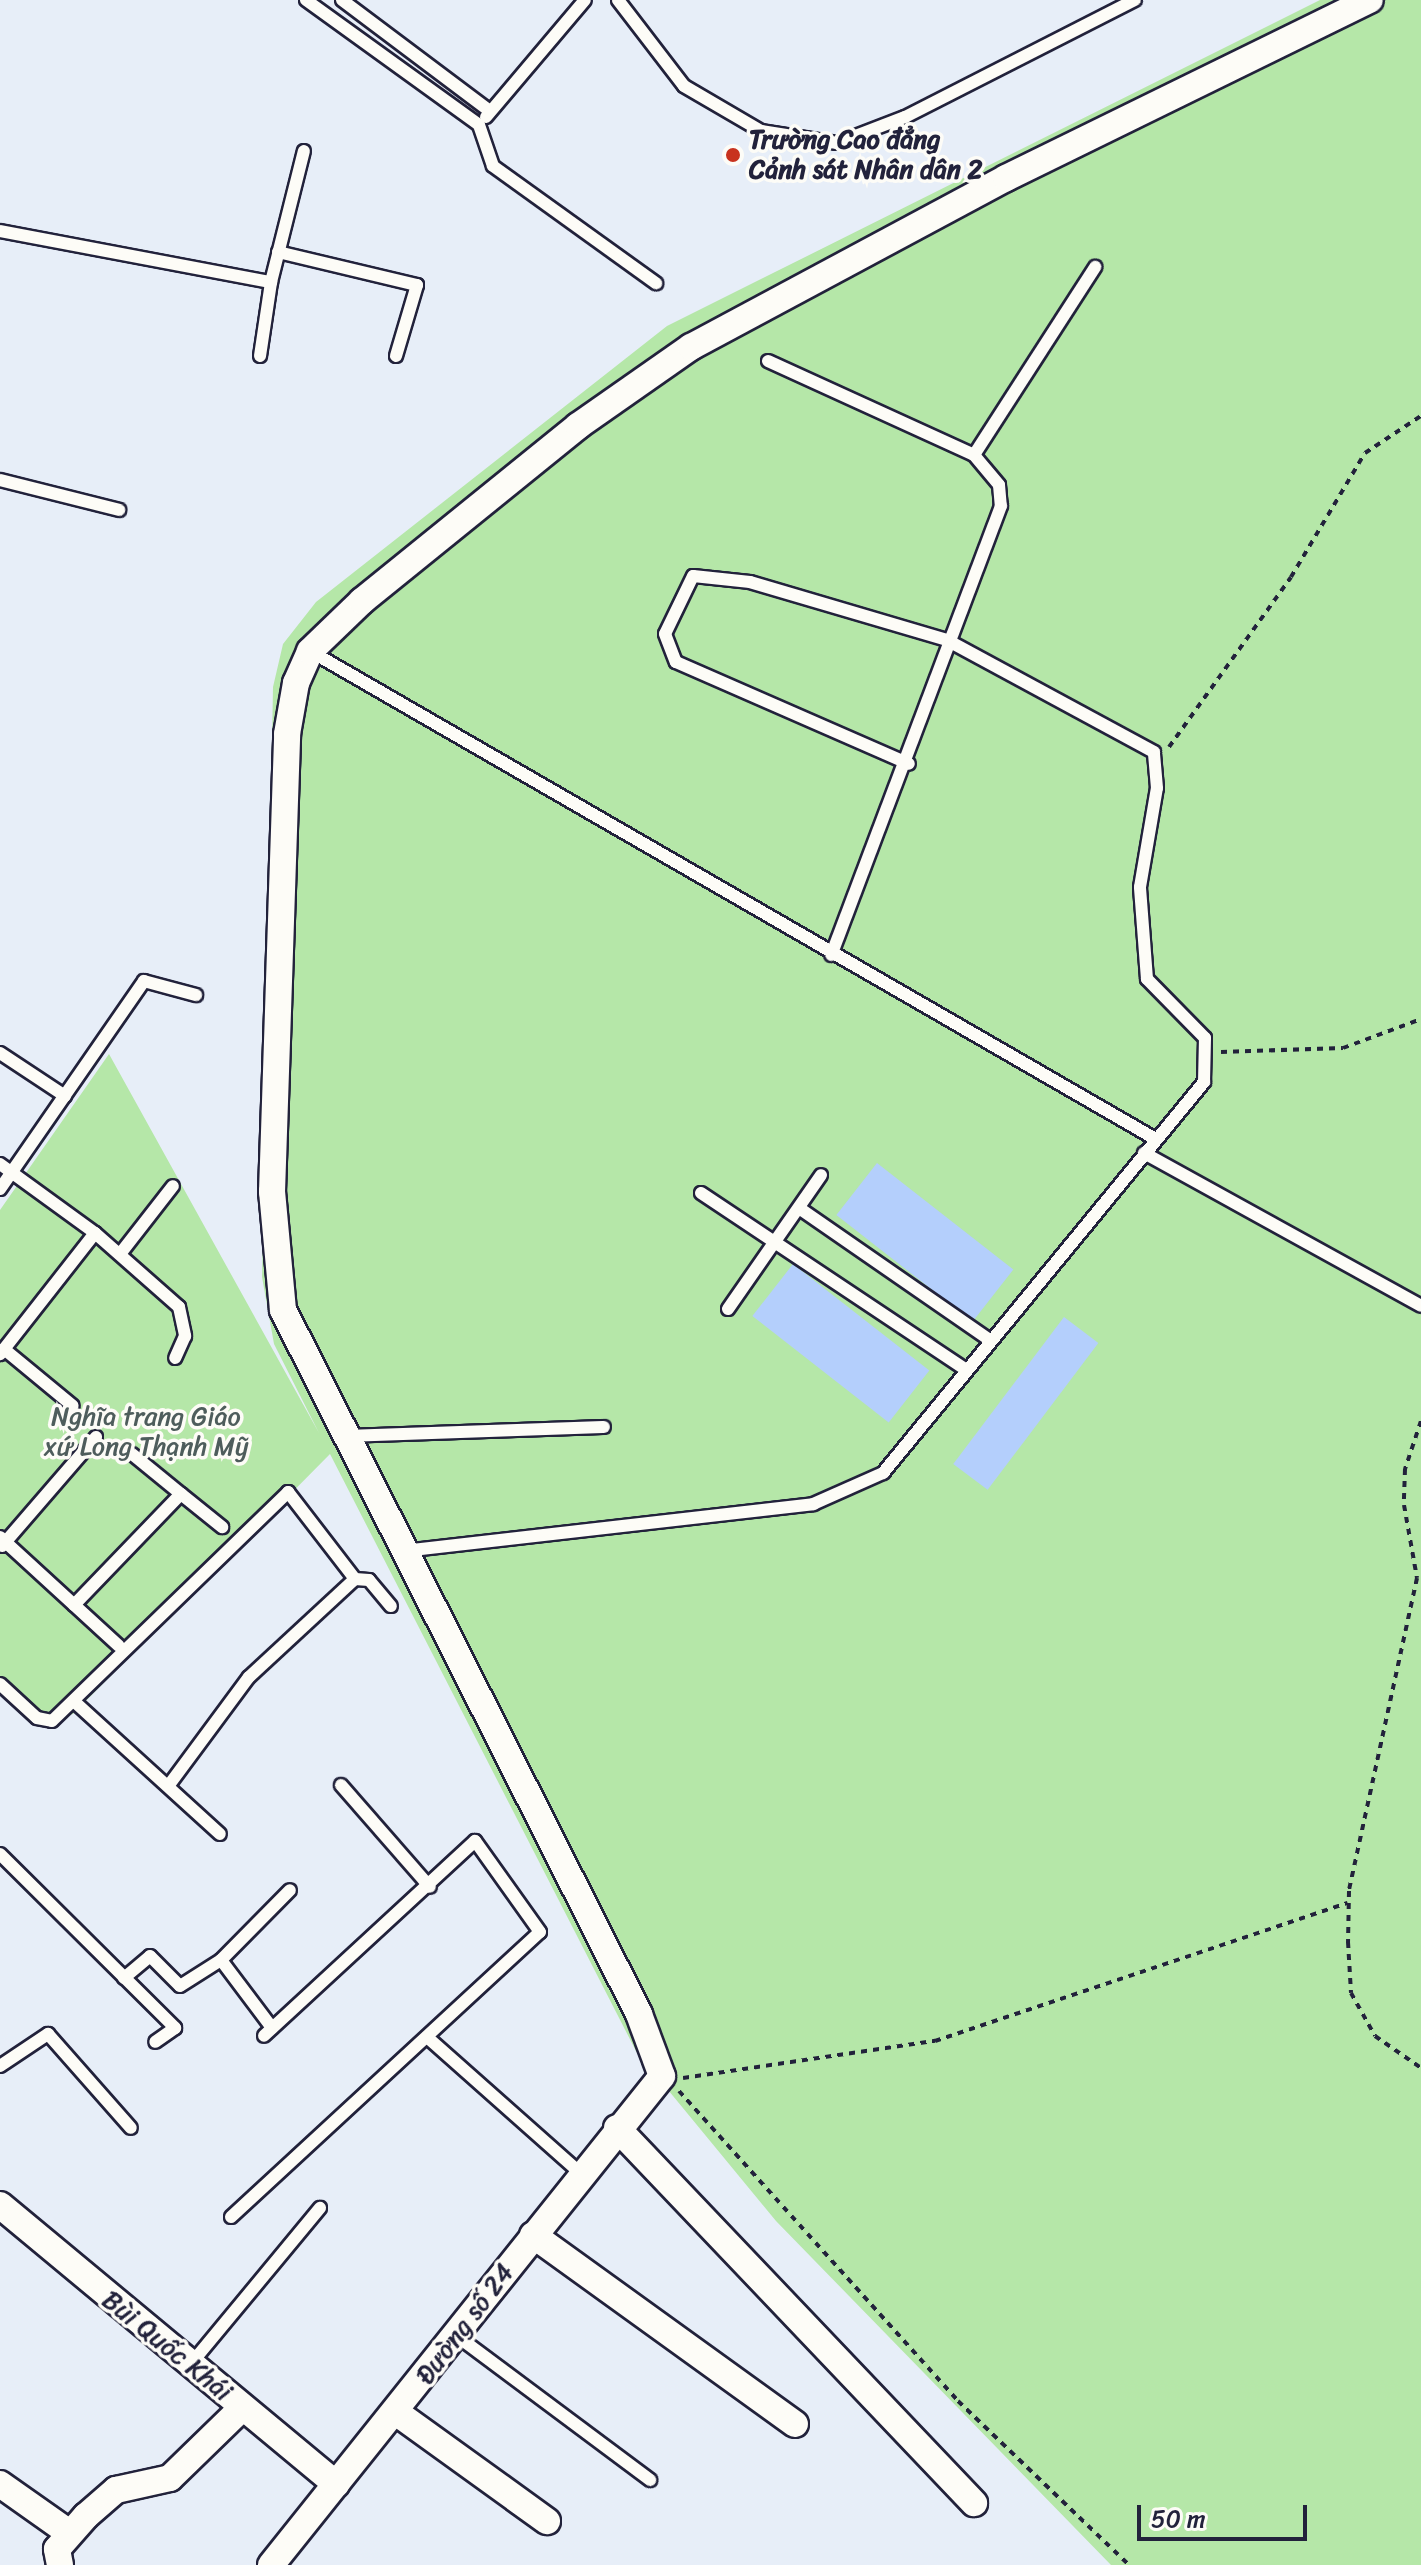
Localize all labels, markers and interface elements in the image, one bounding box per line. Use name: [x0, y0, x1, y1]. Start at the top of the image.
place label: Trường Cao đẳng Cảnh sát Nhân dân 2: [749, 124, 984, 186]
marker: Trường Cao đẳng Cảnh sát Nhân dân 2: [724, 146, 742, 164]
park label: Nghĩa trang Giáo xứ Long Thạnh Mỹ: [43, 1401, 249, 1462]
street label: Đường số 24: [409, 2257, 521, 2391]
street label: Bùi Quốc Khái: [96, 2284, 238, 2408]
scale bar: [1141, 2489, 1311, 2539]
text: 50 m: [1151, 2498, 1206, 2540]

